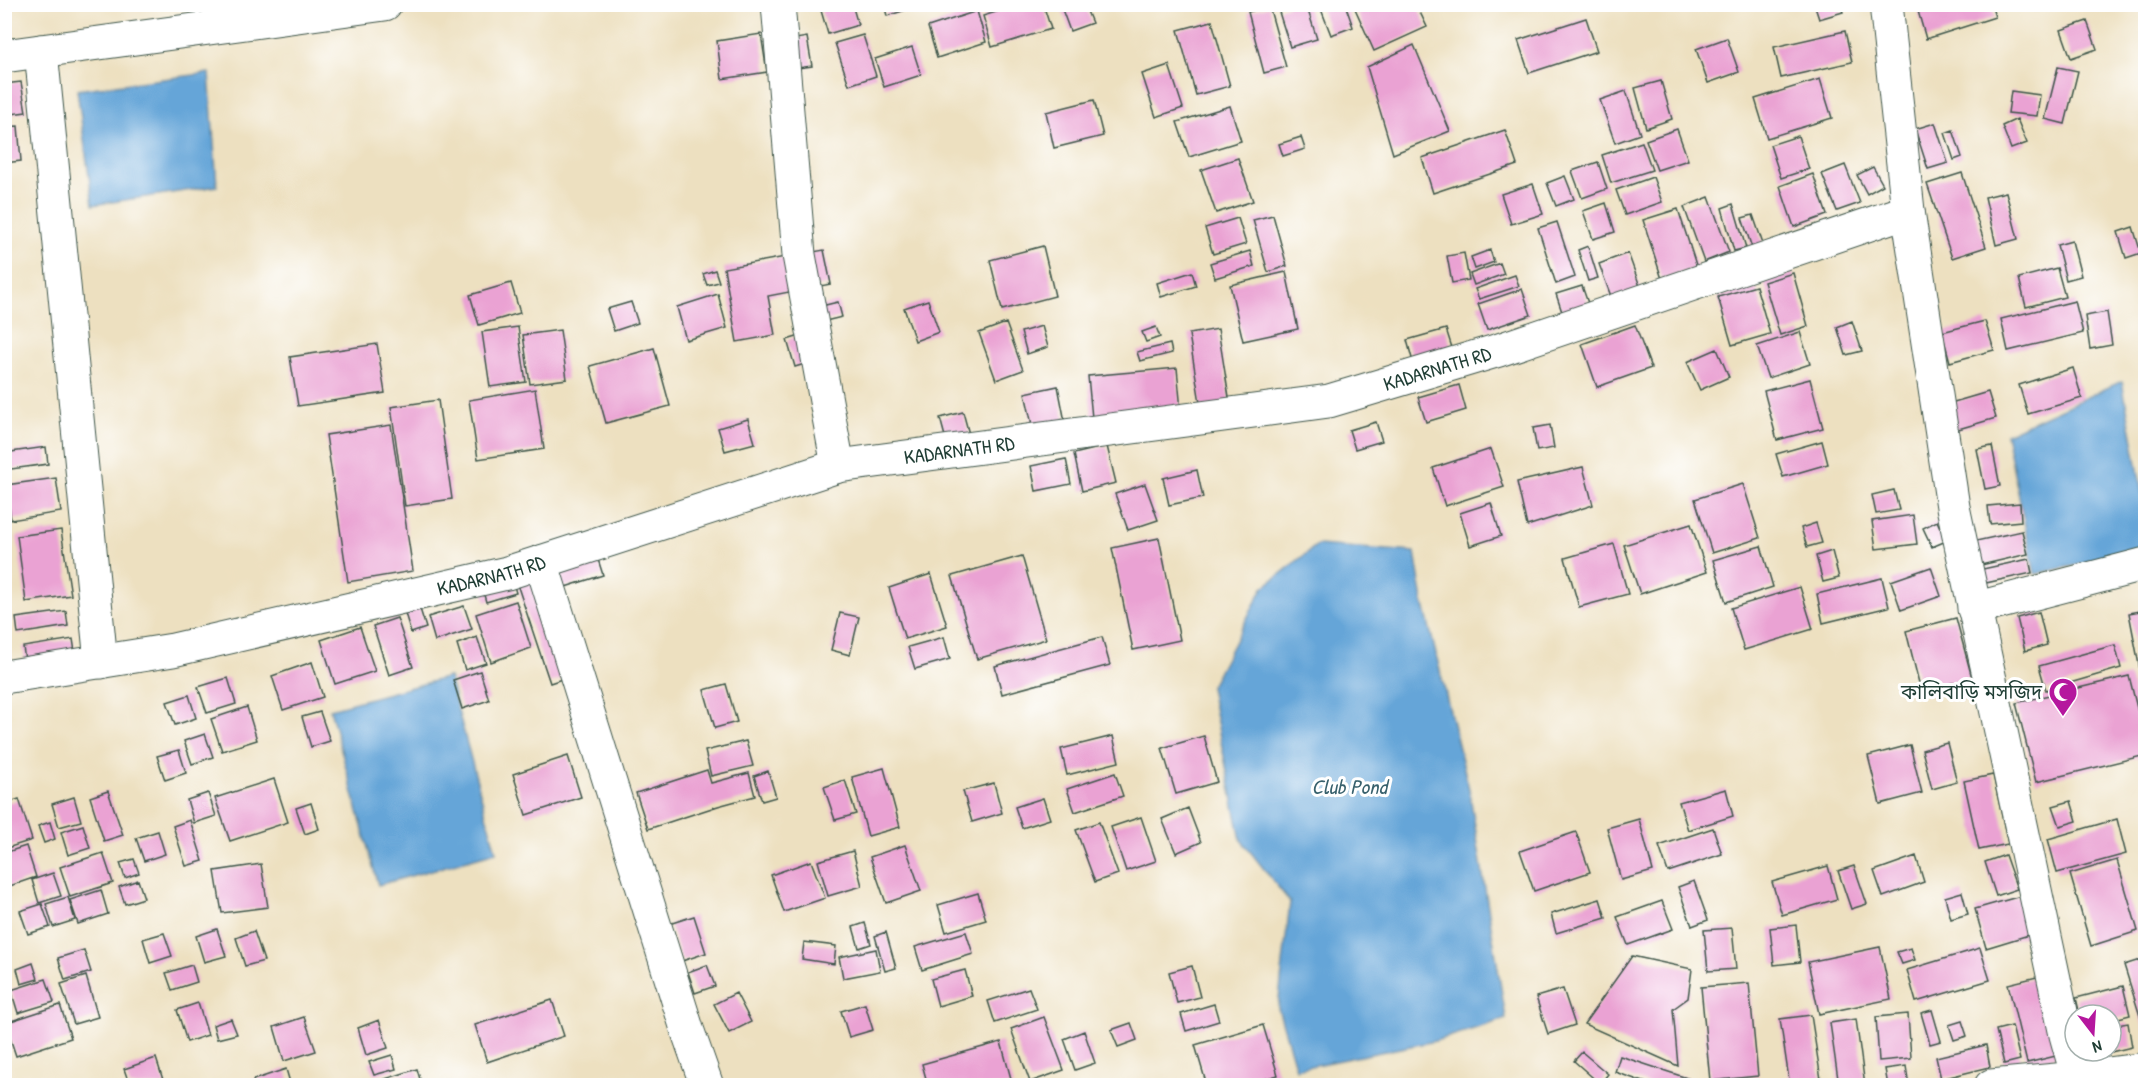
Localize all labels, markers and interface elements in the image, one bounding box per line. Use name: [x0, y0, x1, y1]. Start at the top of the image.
street label: KADARNATH RD: [1380, 339, 1495, 397]
street label: KADARNATH RD: [902, 429, 1016, 470]
street label: KADARNATH RD: [434, 547, 549, 602]
mosque icon: কালিবাড়ি মসজিদ: [2047, 676, 2079, 718]
place label: কালিবাড়ি মসজিদ: [1900, 678, 2043, 705]
water label: Club Pond: [1311, 772, 1390, 801]
north arrow: [2063, 1003, 2123, 1063]
text: N: [2090, 1036, 2105, 1059]

